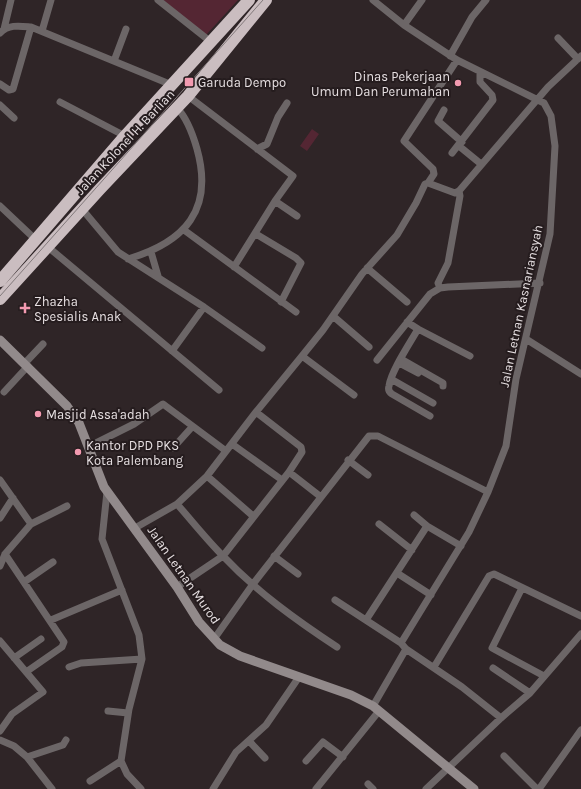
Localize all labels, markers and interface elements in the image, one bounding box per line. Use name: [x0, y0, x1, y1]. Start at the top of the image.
place label: Dinas Pekerjaan Umum Dan Perumahan: [311, 69, 450, 99]
place label: Garuda Dempo: [198, 75, 286, 90]
marker: Garuda Dempo: [183, 76, 195, 88]
marker: Dinas Pekerjaan Umum Dan Perumahan: [453, 78, 463, 88]
street label: Jalan Kolonel H. Barlian: [73, 87, 177, 197]
street label: Jalan Letnan Kasnariansyah: [496, 223, 546, 389]
place label: Zhazha Spesialis Anak: [34, 294, 121, 324]
marker: Zhazha Spesialis Anak: [19, 302, 31, 314]
place label: Masjid Assa'adah: [46, 407, 150, 422]
marker: Masjid Assa'adah: [33, 409, 43, 419]
place label: Kantor DPD PKS Kota Palembang: [86, 438, 184, 468]
marker: Kantor DPD PKS Kota Palembang: [73, 447, 83, 457]
street label: Jalan Letnan Murod: [145, 523, 223, 627]

